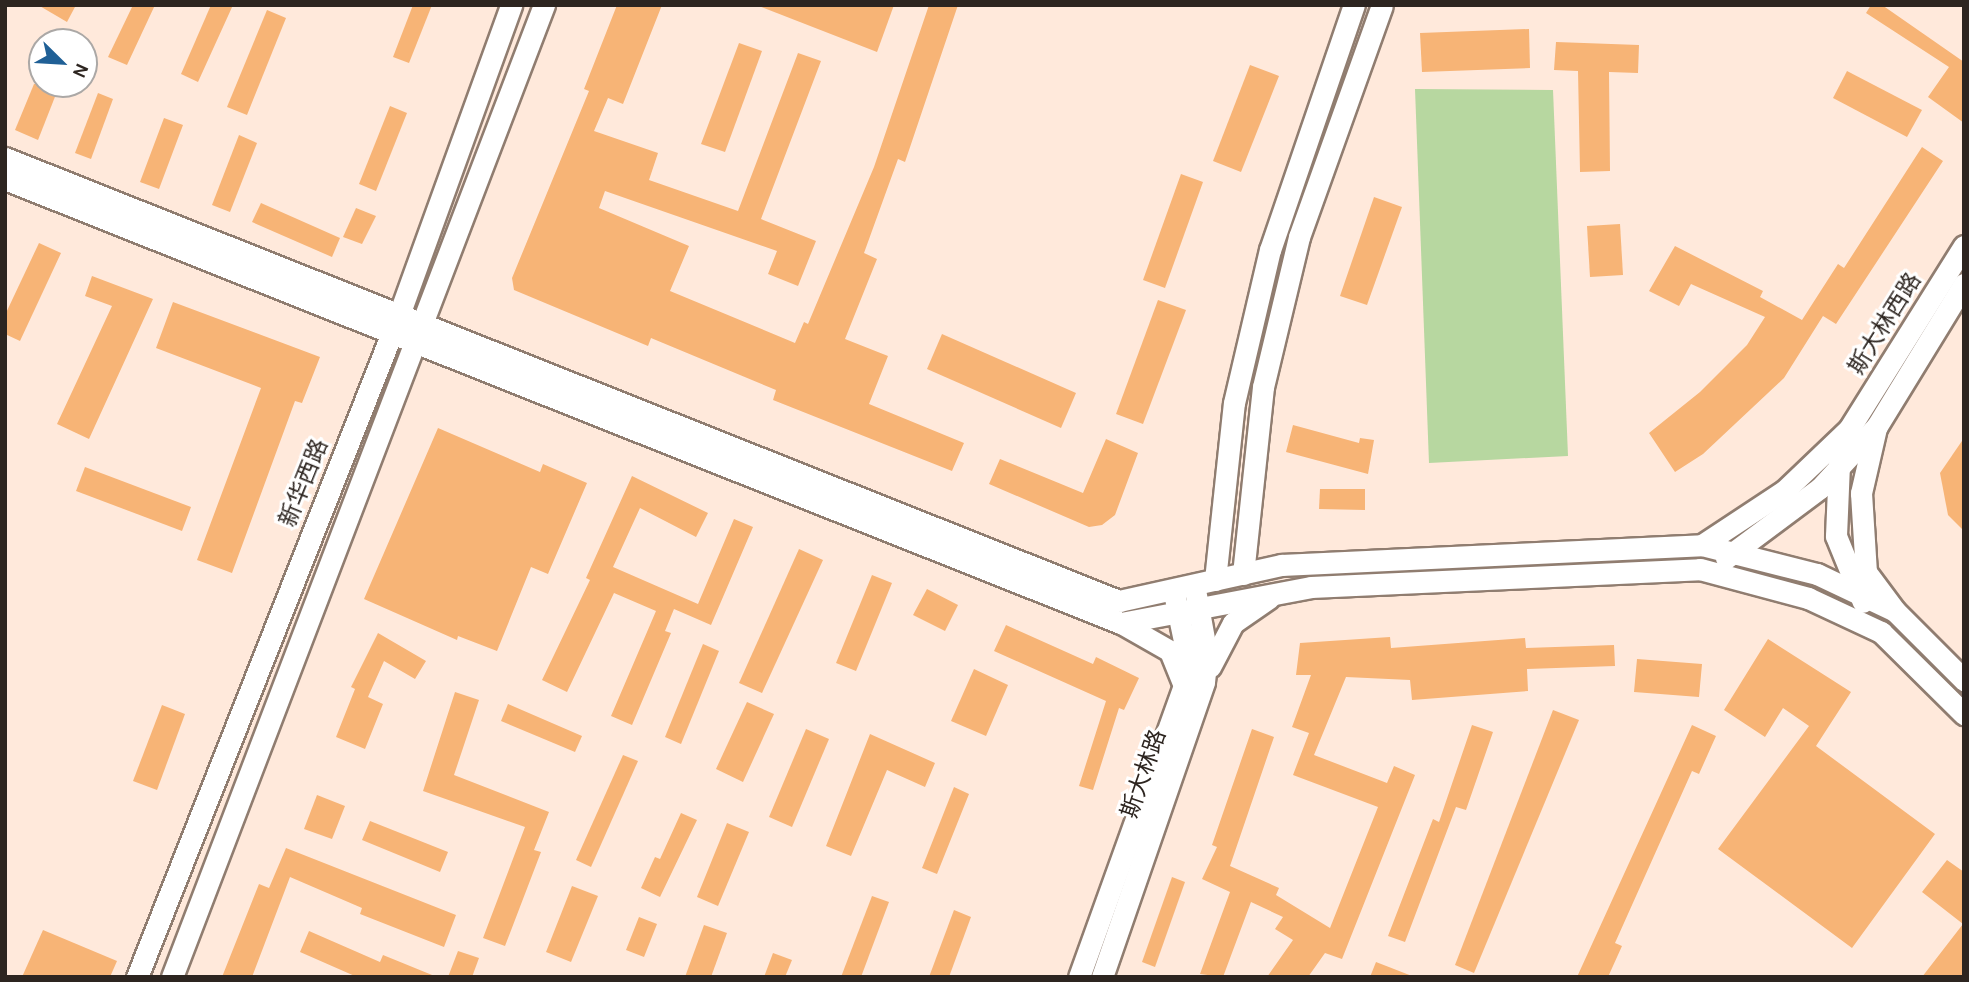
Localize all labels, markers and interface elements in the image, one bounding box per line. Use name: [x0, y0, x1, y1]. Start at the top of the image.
north arrow: [28, 28, 98, 98]
text: N: [68, 60, 93, 81]
street label: 斯大林西路: [1843, 268, 1927, 380]
street label: 新华西路: [274, 435, 334, 531]
street label: 斯大林路: [1116, 726, 1172, 822]

